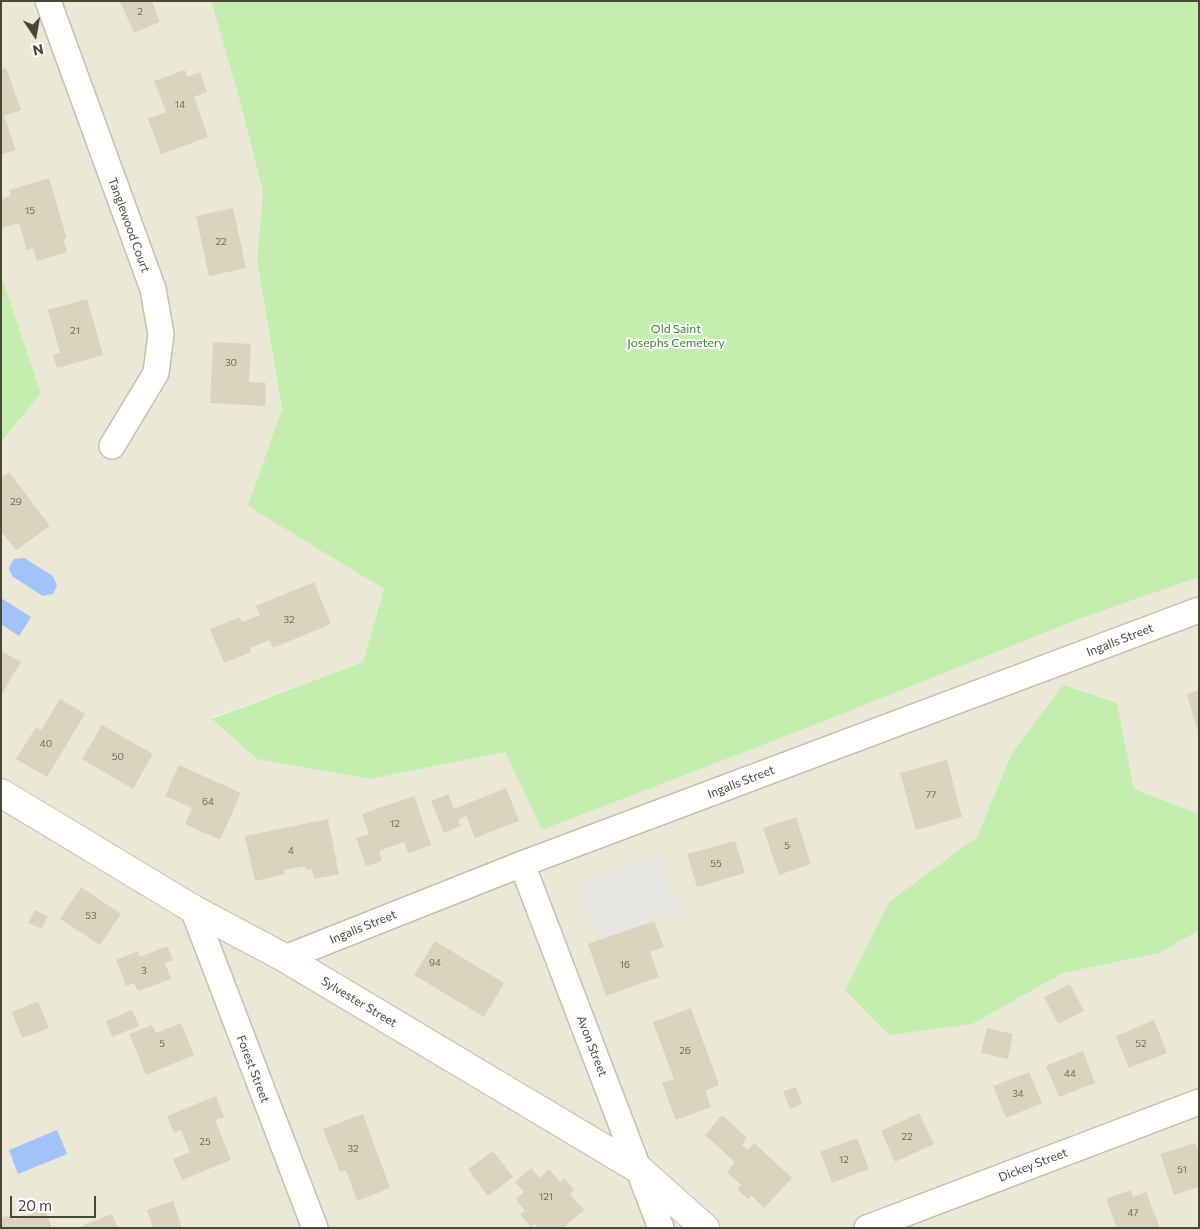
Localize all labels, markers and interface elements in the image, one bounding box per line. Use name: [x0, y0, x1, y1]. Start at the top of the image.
house number: 2: [137, 6, 143, 18]
north arrow: [10, 10, 60, 60]
text: N: [31, 41, 45, 60]
house number: 14: [175, 99, 185, 111]
street label: Tanglewood Court: [105, 175, 153, 275]
house number: 15: [25, 205, 35, 217]
house number: 22: [215, 236, 227, 248]
park label: Old Saint Josephs Cemetery: [627, 322, 725, 350]
house number: 21: [70, 325, 80, 337]
house number: 30: [225, 357, 237, 369]
house number: 29: [10, 496, 22, 508]
house number: 32: [283, 614, 295, 626]
street label: Ingalls Street: [1084, 621, 1156, 659]
house number: 40: [40, 738, 52, 750]
house number: 50: [112, 751, 124, 763]
street label: Ingalls Street: [705, 763, 777, 801]
house number: 77: [926, 789, 936, 801]
house number: 64: [202, 796, 214, 808]
house number: 12: [390, 818, 400, 830]
house number: 5: [784, 840, 790, 852]
house number: 4: [288, 845, 294, 857]
house number: 55: [710, 858, 722, 870]
street label: Ingalls Street: [328, 907, 398, 947]
house number: 53: [85, 910, 97, 922]
house number: 94: [429, 957, 441, 969]
house number: 16: [620, 959, 630, 971]
house number: 3: [141, 965, 147, 977]
street label: Sylvester Street: [318, 974, 400, 1030]
street label: Avon Street: [574, 1014, 610, 1078]
street label: Forest Street: [234, 1033, 272, 1105]
house number: 5: [159, 1038, 165, 1050]
house number: 52: [1135, 1038, 1147, 1050]
house number: 26: [679, 1045, 691, 1057]
house number: 44: [1064, 1068, 1076, 1080]
house number: 34: [1012, 1088, 1024, 1100]
house number: 22: [901, 1131, 913, 1143]
house number: 25: [199, 1136, 211, 1148]
house number: 32: [347, 1143, 359, 1155]
street label: Dickey Street: [996, 1145, 1070, 1185]
house number: 12: [839, 1154, 849, 1166]
house number: 51: [1177, 1164, 1187, 1176]
scale bar: [12, 1186, 99, 1218]
house number: 121: [539, 1191, 553, 1203]
text: 20 m: [18, 1196, 52, 1214]
house number: 47: [1127, 1207, 1139, 1219]

